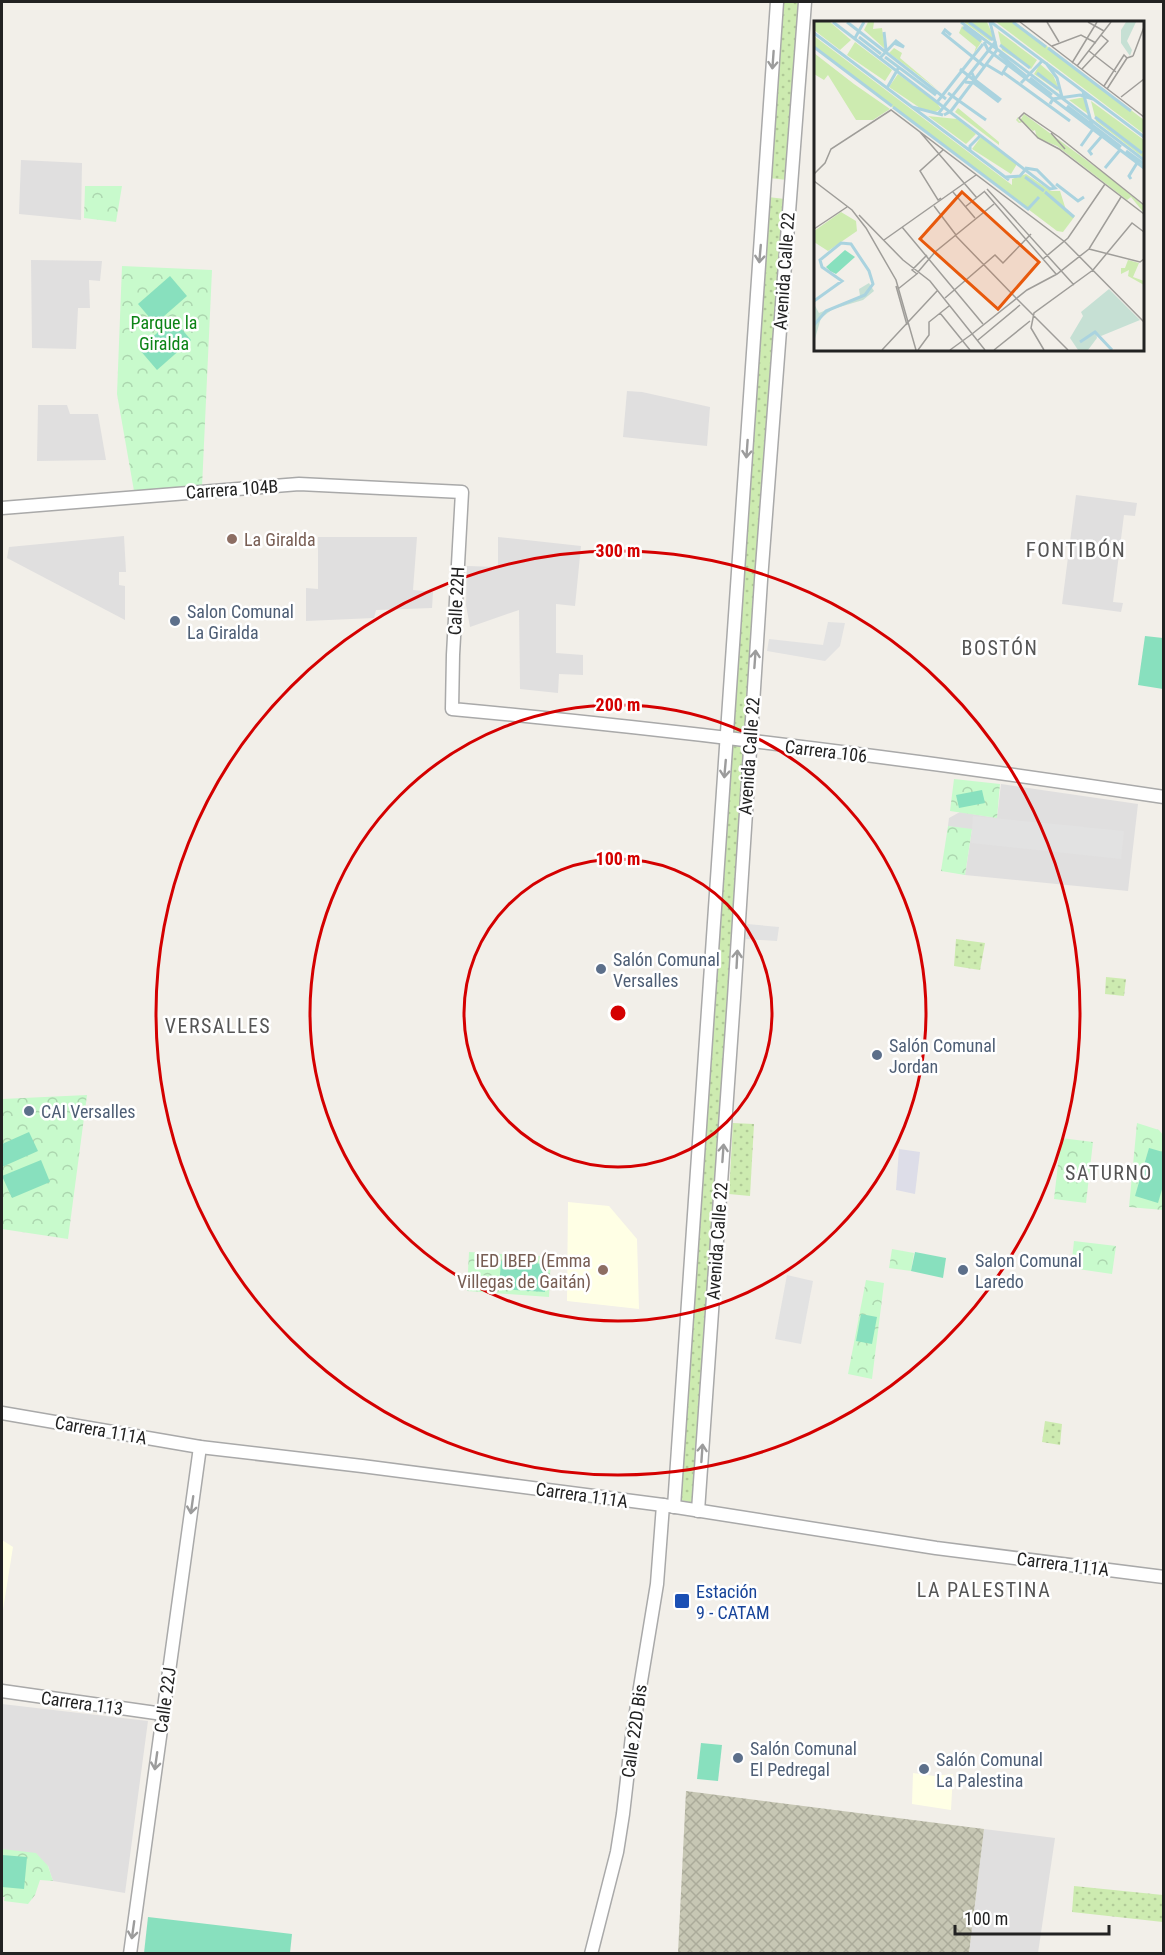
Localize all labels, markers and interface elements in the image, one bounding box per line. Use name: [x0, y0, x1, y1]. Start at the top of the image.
inset map: [814, 21, 1144, 351]
one-way arrow: [767, 49, 778, 69]
street label: Avenida Calle 22: [769, 211, 799, 331]
one-way arrow: [754, 244, 765, 264]
park label: Parque la Giralda: [131, 312, 197, 354]
one-way arrow: [741, 438, 752, 458]
street label: Carrera 104B: [185, 475, 279, 503]
place label: La Giralda: [244, 529, 316, 550]
marker: La Giralda: [225, 532, 239, 546]
district label: FONTIBÓN: [1026, 538, 1126, 562]
text: 300 m: [596, 540, 640, 561]
street label: Calle 22H: [444, 566, 468, 636]
place label: Salon Comunal La Giralda: [187, 601, 294, 643]
marker: Salon Comunal La Giralda: [168, 614, 182, 628]
district label: BOSTÓN: [962, 636, 1038, 660]
one-way arrow: [750, 650, 761, 670]
text: 200 m: [596, 694, 640, 715]
street label: Avenida Calle 22: [734, 696, 764, 816]
street label: Carrera 106: [784, 736, 868, 766]
one-way arrow: [719, 759, 730, 779]
text: 100 m: [596, 848, 640, 869]
place label: Salón Comunal Versalles: [613, 949, 720, 991]
one-way arrow: [731, 949, 742, 969]
marker: Salón Comunal Versalles: [594, 962, 608, 976]
centre of rings: [608, 1003, 628, 1023]
district label: VERSALLES: [165, 1014, 271, 1038]
place label: Salón Comunal Jordan: [889, 1035, 996, 1077]
marker: Salón Comunal Jordan: [870, 1048, 884, 1062]
place label: CAI Versalles: [41, 1101, 136, 1122]
marker: CAI Versalles: [22, 1104, 36, 1118]
one-way arrow: [718, 1144, 729, 1164]
district label: SATURNO: [1065, 1161, 1153, 1185]
street label: Avenida Calle 22: [702, 1181, 732, 1301]
place label: IED IBEP (Emma Villegas de Gaitán): [457, 1250, 591, 1293]
place label: Salon Comunal Laredo: [975, 1250, 1082, 1292]
marker: IED IBEP (Emma Villegas de Gaitán): [596, 1263, 610, 1277]
marker: Salon Comunal Laredo: [956, 1263, 970, 1277]
street label: Carrera 111A: [53, 1412, 149, 1449]
one-way arrow: [696, 1443, 707, 1463]
street label: Carrera 111A: [534, 1478, 630, 1512]
one-way arrow: [187, 1495, 198, 1515]
street label: Carrera 111A: [1016, 1548, 1111, 1580]
district label: LA PALESTINA: [917, 1578, 1051, 1602]
place label: Estación 9 - CATAM: [696, 1581, 770, 1623]
marker: Estación 9 - CATAM: [673, 1592, 691, 1610]
street label: Calle 22J: [150, 1666, 180, 1734]
street label: Calle 22D Bis: [617, 1683, 651, 1779]
street label: Carrera 113: [40, 1687, 124, 1719]
place label: Salón Comunal El Pedregal: [750, 1738, 857, 1780]
place label: Salón Comunal La Palestina: [936, 1749, 1043, 1791]
one-way arrow: [151, 1750, 162, 1770]
marker: Salón Comunal El Pedregal: [731, 1751, 745, 1765]
marker: Salón Comunal La Palestina: [917, 1762, 931, 1776]
scale bar: [955, 1898, 1110, 1936]
text: 100 m: [964, 1908, 1008, 1929]
one-way arrow: [127, 1919, 138, 1939]

